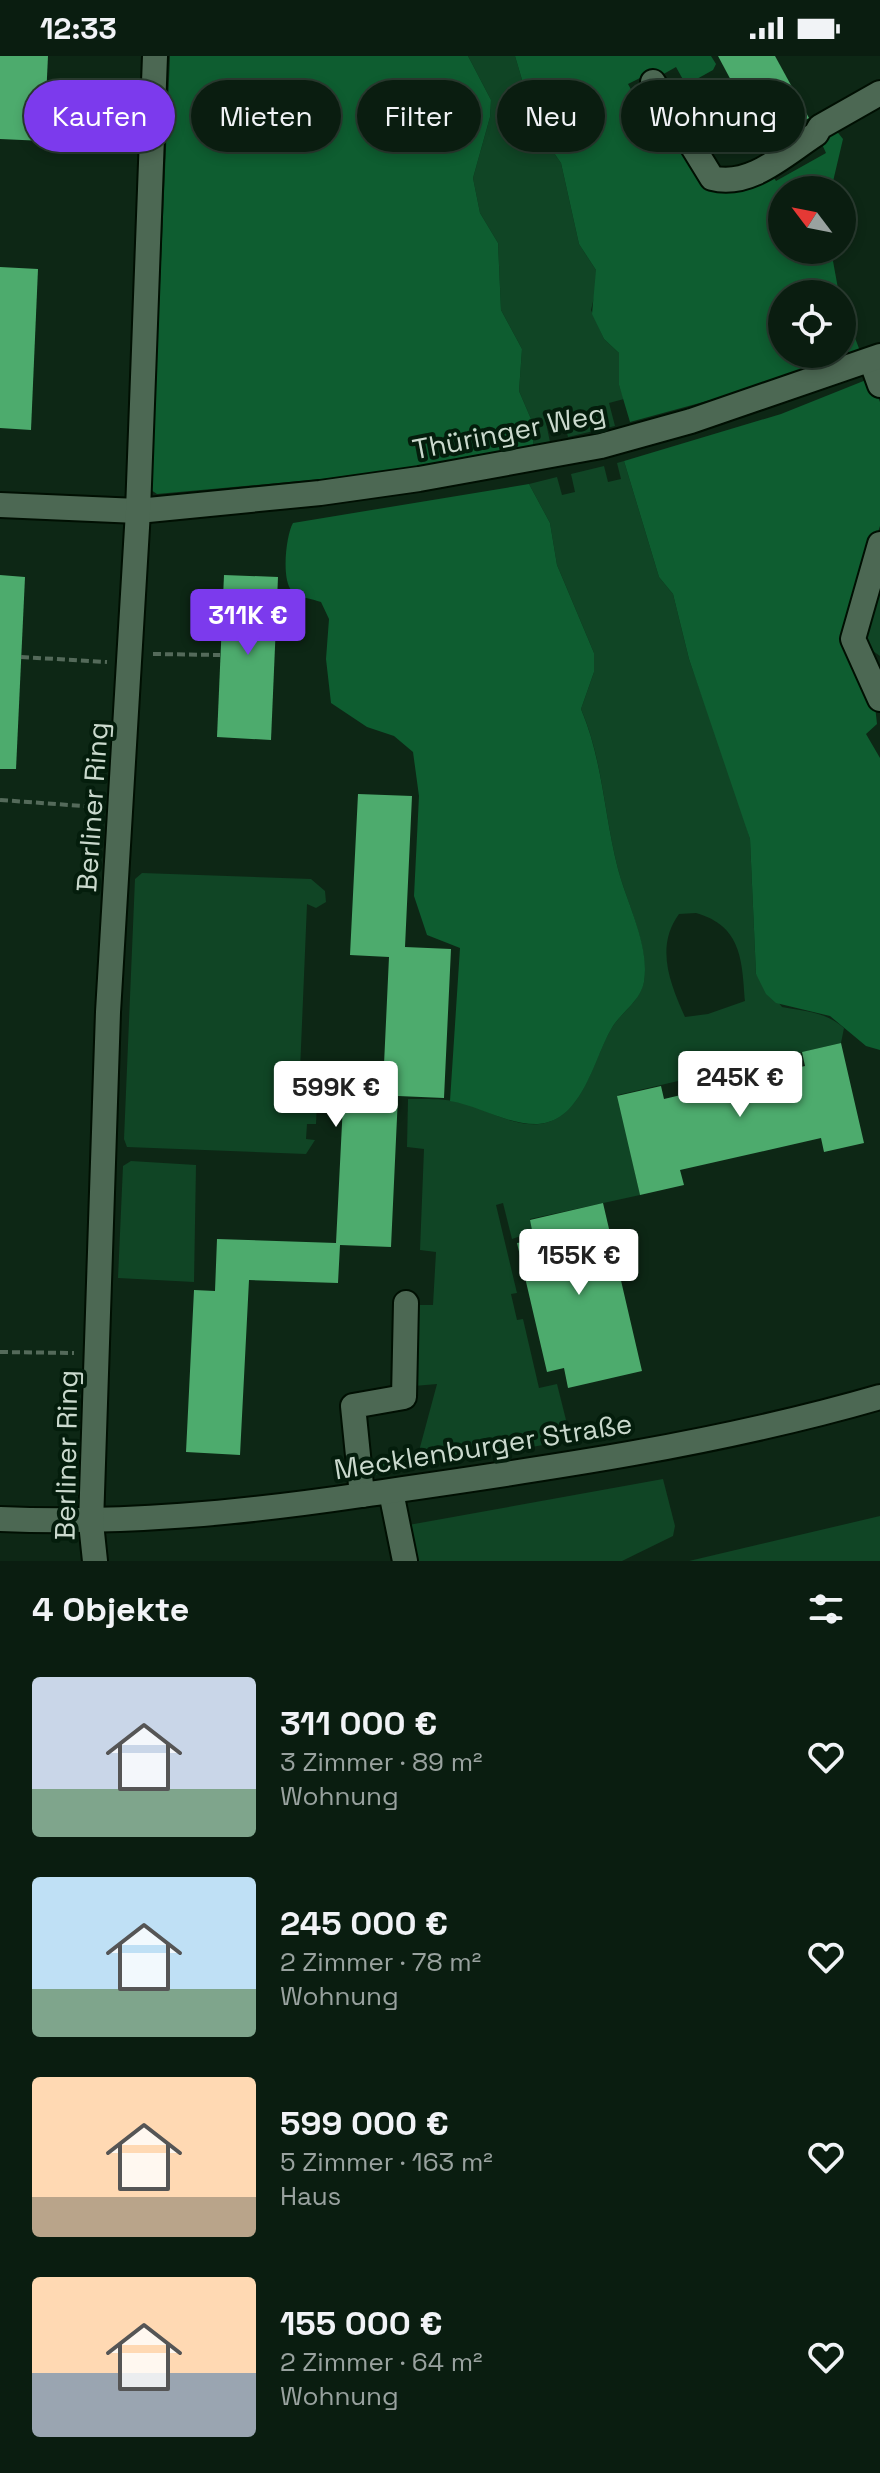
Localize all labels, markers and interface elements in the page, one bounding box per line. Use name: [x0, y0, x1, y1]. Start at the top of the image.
text: 12:33: [40, 9, 117, 48]
chip: Kaufen: [24, 80, 175, 152]
chip: Mieten: [191, 80, 341, 152]
chip: Filter: [357, 80, 481, 152]
chip: Neu: [497, 80, 605, 152]
chip: Wohnung: [621, 80, 805, 152]
north arrow: [768, 176, 856, 264]
map controls: [768, 176, 856, 368]
button: locate: [768, 280, 856, 368]
street label: Thüringer Weg: [409, 395, 609, 467]
pin: 311K €: [183, 589, 313, 657]
text: 311K €: [208, 598, 288, 632]
street label: Berliner Ring: [68, 721, 116, 893]
pin: 245K €: [675, 1051, 805, 1119]
text: 245K €: [696, 1060, 784, 1094]
pin: 599K €: [271, 1061, 401, 1129]
text: 599K €: [292, 1070, 380, 1104]
pin: 155K €: [514, 1229, 644, 1297]
text: 155K €: [537, 1238, 621, 1272]
street label: Berliner Ring: [47, 1369, 85, 1541]
street label: Mecklenburger Straße: [331, 1405, 635, 1487]
icon: filters: [804, 1587, 848, 1631]
text: 4 Objekte: [32, 1588, 189, 1631]
text: 311 000 €: [280, 1702, 437, 1745]
icon: home: [96, 1709, 192, 1805]
icon: heart: [804, 1735, 848, 1779]
text: 3 Zimmer · 89 m²: [280, 1745, 483, 1779]
text: Wohnung: [280, 1779, 399, 1813]
text: 245 000 €: [280, 1902, 448, 1945]
icon: home: [96, 1909, 192, 2005]
icon: heart: [804, 1935, 848, 1979]
text: 2 Zimmer · 78 m²: [280, 1945, 481, 1979]
text: Wohnung: [280, 1979, 399, 2013]
text: 599 000 €: [280, 2102, 449, 2145]
icon: home: [96, 2109, 192, 2205]
icon: heart: [804, 2135, 848, 2179]
text: 5 Zimmer · 163 m²: [280, 2145, 493, 2179]
text: Haus: [280, 2179, 341, 2213]
text: 155 000 €: [280, 2302, 443, 2345]
icon: home: [96, 2309, 192, 2405]
icon: heart: [804, 2335, 848, 2379]
text: 2 Zimmer · 64 m²: [280, 2345, 483, 2379]
text: Wohnung: [280, 2379, 399, 2413]

